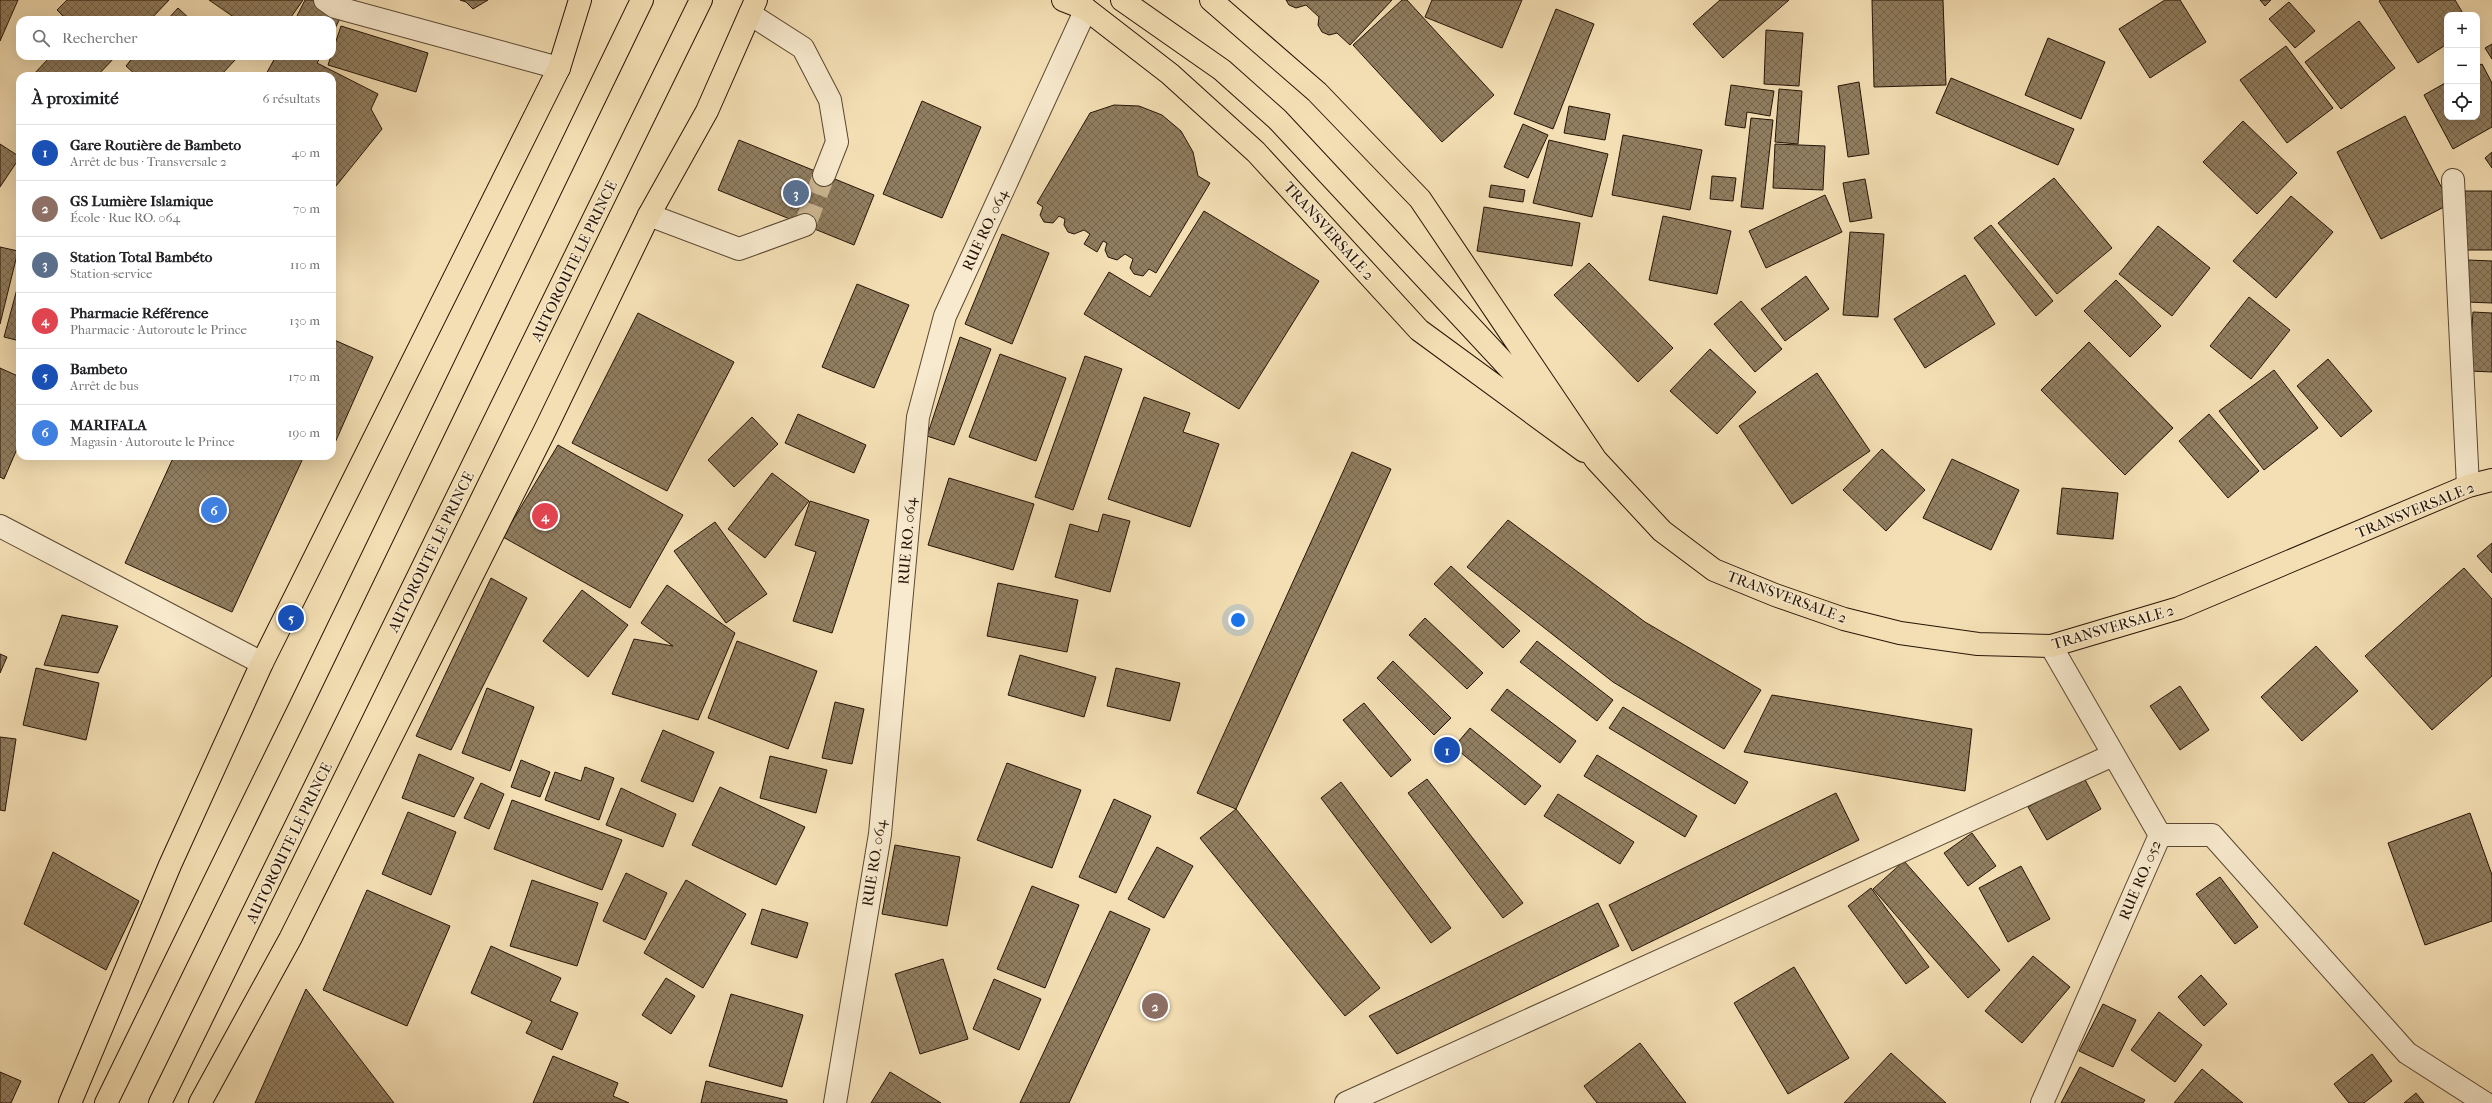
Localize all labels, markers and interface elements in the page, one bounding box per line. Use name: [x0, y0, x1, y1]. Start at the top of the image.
map controls: [2444, 12, 2480, 120]
button: +: [2444, 12, 2480, 48]
search box: [16, 16, 336, 60]
icon: search: [30, 27, 52, 49]
text: Rechercher: [62, 29, 137, 47]
button: −: [2444, 48, 2480, 84]
button: locate: [2444, 84, 2480, 120]
text: À proximité: [32, 88, 119, 108]
text: 6 résultats: [263, 91, 320, 106]
text: Gare Routière de Bambeto: [70, 136, 241, 154]
text: 1: [43, 145, 47, 160]
text: 40 m: [292, 145, 320, 160]
text: Arrêt de bus · Transversale 2: [70, 154, 227, 169]
street label: AUTOROUTE LE PRINCE: [527, 178, 621, 345]
pin: 3: [783, 178, 809, 208]
street label: TRANSVERSALE 2: [1280, 178, 1378, 284]
street label: RUE RO. 064: [958, 185, 1012, 273]
text: GS Lumière Islamique: [70, 192, 213, 210]
text: 2: [42, 201, 48, 216]
text: 70 m: [293, 201, 320, 216]
text: École · Rue RO. 064: [70, 210, 180, 225]
text: Station Total Bambéto: [70, 248, 212, 266]
text: 3: [42, 257, 48, 272]
text: 110 m: [290, 257, 320, 272]
text: Station-service: [70, 266, 152, 281]
text: Pharmacie Référence: [70, 304, 208, 322]
text: 4: [41, 313, 49, 328]
text: 130 m: [289, 313, 320, 328]
text: Pharmacie · Autoroute le Prince: [70, 322, 247, 337]
text: Bambeto: [70, 360, 127, 378]
text: 5: [42, 369, 48, 384]
text: 170 m: [288, 369, 320, 384]
text: Arrêt de bus: [70, 378, 138, 393]
text: MARIFALA: [70, 416, 147, 434]
text: 6: [41, 425, 49, 440]
text: 190 m: [288, 425, 320, 440]
text: Magasin · Autoroute le Prince: [70, 434, 235, 449]
street label: AUTOROUTE LE PRINCE: [384, 469, 478, 636]
street label: TRANSVERSALE 2: [2353, 478, 2477, 542]
pin: 6: [201, 495, 227, 525]
street label: RUE RO. 064: [894, 495, 920, 585]
pin: 4: [532, 501, 558, 531]
street label: TRANSVERSALE 2: [1725, 567, 1850, 627]
street label: TRANSVERSALE 2: [2050, 601, 2176, 653]
pin: 5: [278, 603, 304, 633]
your location: [1228, 610, 1248, 630]
pin: 1: [1434, 735, 1460, 765]
street label: AUTOROUTE LE PRINCE: [242, 760, 336, 927]
street label: RUE RO. 064: [858, 817, 890, 908]
street label: RUE RO. 052: [2115, 837, 2165, 923]
pin: 2: [1142, 991, 1168, 1021]

